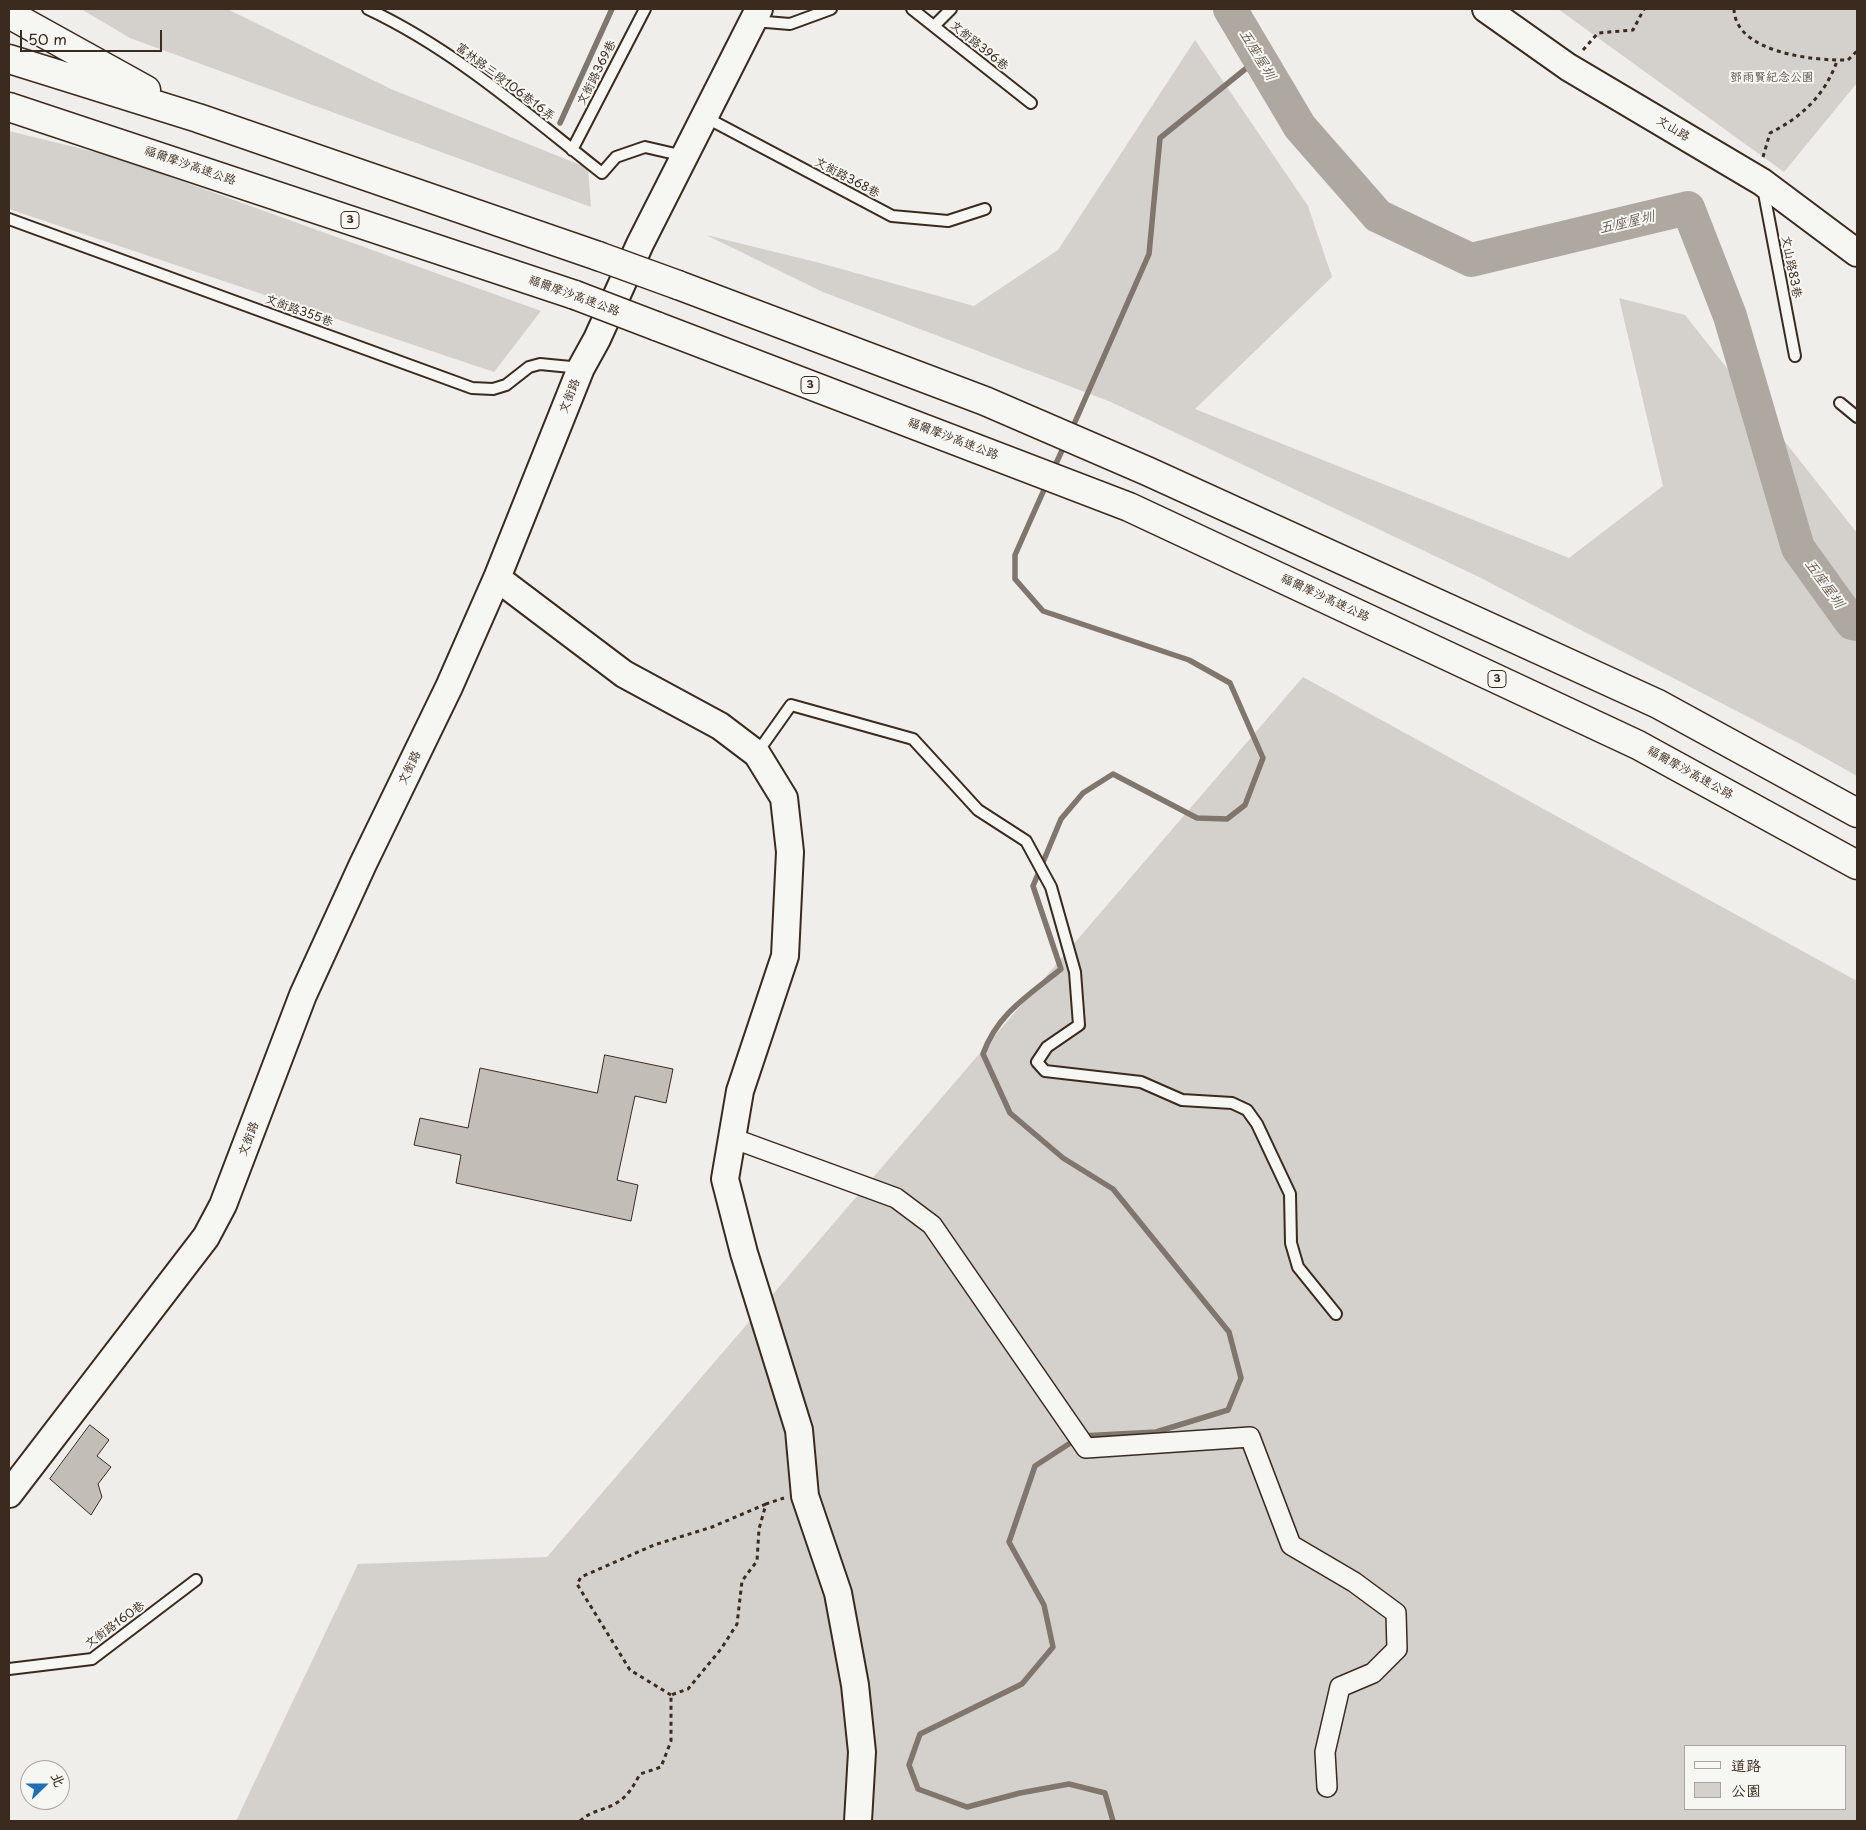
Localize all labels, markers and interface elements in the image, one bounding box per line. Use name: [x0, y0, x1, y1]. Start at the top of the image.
street label: 文銜路396巷: [947, 18, 1011, 74]
scale bar: [22, 20, 165, 52]
text: 50 m: [28, 27, 67, 50]
water label: 五座屋圳: [1235, 27, 1279, 83]
street label: 文銜路369巷: [574, 38, 620, 108]
street label: 富林路三段106巷16弄: [453, 40, 557, 124]
park label: 鄧雨賢紀念公園: [1730, 71, 1814, 85]
street label: 文山路: [1654, 114, 1692, 144]
street label: 福爾摩沙高速公路: [142, 144, 238, 188]
street label: 文銜路368巷: [812, 155, 882, 201]
water label: 五座屋圳: [1598, 209, 1656, 237]
road number: 3: [341, 212, 359, 228]
street label: 文山路83巷: [1778, 235, 1804, 299]
street label: 福爾摩沙高速公路: [526, 273, 622, 319]
street label: 文銜路355巷: [263, 292, 335, 330]
road number: 3: [801, 376, 819, 394]
street label: 文銜路: [557, 377, 583, 415]
street label: 福爾摩沙高速公路: [906, 415, 1000, 463]
water label: 五座屋圳: [1801, 556, 1847, 612]
street label: 福爾摩沙高速公路: [1278, 571, 1372, 625]
road number: 3: [1488, 671, 1506, 688]
street label: 福爾摩沙高速公路: [1645, 743, 1735, 803]
street label: 文銜路: [396, 749, 424, 787]
street label: 文銜路: [236, 1120, 262, 1158]
street label: 文銜路160巷: [82, 1598, 148, 1652]
legend: [1684, 1745, 1846, 1810]
text: 道路: [1731, 1753, 1761, 1776]
north arrow: [20, 1760, 70, 1810]
text: 北: [46, 1769, 71, 1790]
text: 公園: [1731, 1778, 1761, 1801]

